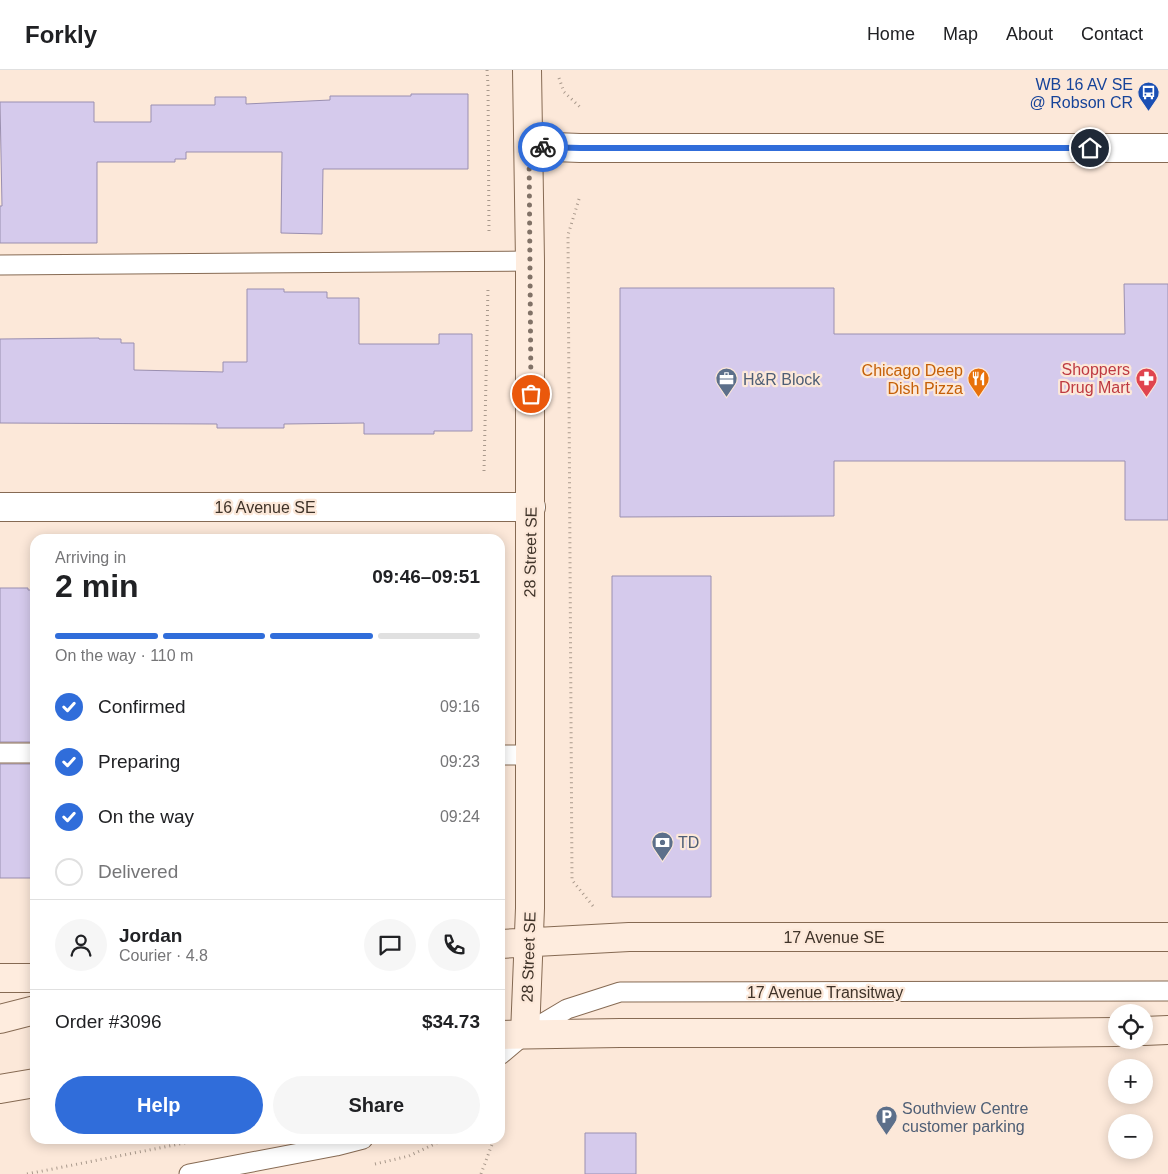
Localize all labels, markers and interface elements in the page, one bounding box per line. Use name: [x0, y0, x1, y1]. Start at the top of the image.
text: Forkly: [25, 21, 97, 48]
text: Home: [867, 24, 915, 44]
text: Map: [943, 24, 978, 44]
text: About: [1006, 24, 1053, 44]
text: Contact: [1081, 24, 1143, 44]
place label: WB 16 AV SE @ Robson CR: [1030, 76, 1133, 111]
bus stop icon: WB 16 AV SE @ Robson CR: [1137, 81, 1161, 112]
courier: [518, 122, 568, 172]
pin: [1069, 127, 1111, 169]
icon: bike: [529, 133, 557, 161]
icon: home: [1076, 134, 1104, 162]
place label: Shoppers Drug Mart: [1059, 361, 1131, 396]
place label: Chicago Deep Dish Pizza: [862, 362, 963, 397]
pharmacy icon: Shoppers Drug Mart: [1134, 366, 1158, 397]
office icon: H&R Block: [715, 367, 739, 398]
restaurant icon: Chicago Deep Dish Pizza: [967, 367, 991, 398]
place label: H&R Block: [743, 371, 821, 388]
pin: [510, 373, 552, 415]
icon: bag: [517, 380, 545, 408]
street label: 16 Avenue SE: [214, 499, 316, 516]
street label: 28 Street SE: [521, 507, 540, 598]
text: Arriving in: [55, 549, 126, 566]
text: 09:46–09:51: [372, 566, 480, 587]
text: 2 min: [55, 568, 139, 604]
text: On the way · 110 m: [55, 647, 193, 664]
icon: check: [55, 693, 83, 721]
text: Confirmed: [98, 696, 186, 717]
text: 09:16: [440, 698, 480, 715]
icon: check: [55, 748, 83, 776]
text: Preparing: [98, 751, 180, 772]
text: 09:23: [440, 753, 480, 770]
icon: check: [55, 803, 83, 831]
text: On the way: [98, 806, 194, 827]
text: 09:24: [440, 808, 480, 825]
bank icon: TD: [650, 830, 674, 861]
place label: TD: [678, 834, 699, 851]
text: Delivered: [98, 861, 178, 882]
street label: 28 Street SE: [518, 911, 539, 1003]
button: person: [55, 919, 107, 971]
button: chat: [364, 919, 416, 971]
button: phone: [428, 919, 480, 971]
text: Jordan: [119, 925, 182, 946]
street label: 17 Avenue SE: [783, 929, 885, 946]
text: Courier · 4.8: [119, 947, 208, 964]
street label: 17 Avenue Transitway: [747, 984, 903, 1001]
map controls: [1108, 1004, 1153, 1159]
button: locate: [1108, 1004, 1153, 1049]
text: Order #3096: [55, 1011, 162, 1032]
text: $34.73: [422, 1011, 480, 1032]
button: +: [1108, 1059, 1153, 1104]
button: Help: [55, 1076, 263, 1134]
button: Share: [273, 1076, 480, 1134]
place label: Southview Centre customer parking: [902, 1100, 1028, 1135]
parking icon: Southview Centre customer parking: [874, 1105, 898, 1136]
button: −: [1108, 1114, 1153, 1159]

